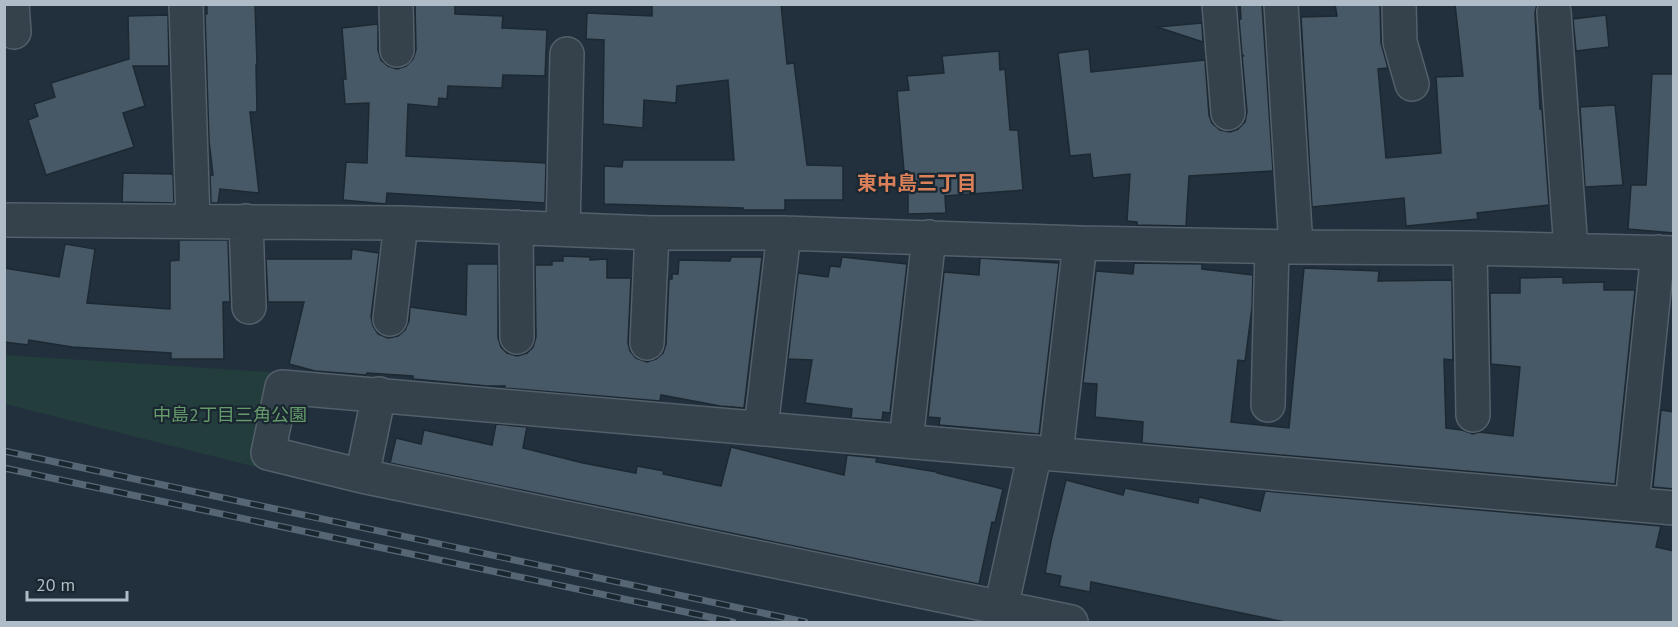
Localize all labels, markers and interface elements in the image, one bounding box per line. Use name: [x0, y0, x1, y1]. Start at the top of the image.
district label: 東中島三丁目: [857, 170, 977, 196]
park label: 中島2丁目三角公園: [153, 403, 307, 426]
scale bar: [27, 564, 128, 602]
text: 20 m: [36, 573, 75, 596]

